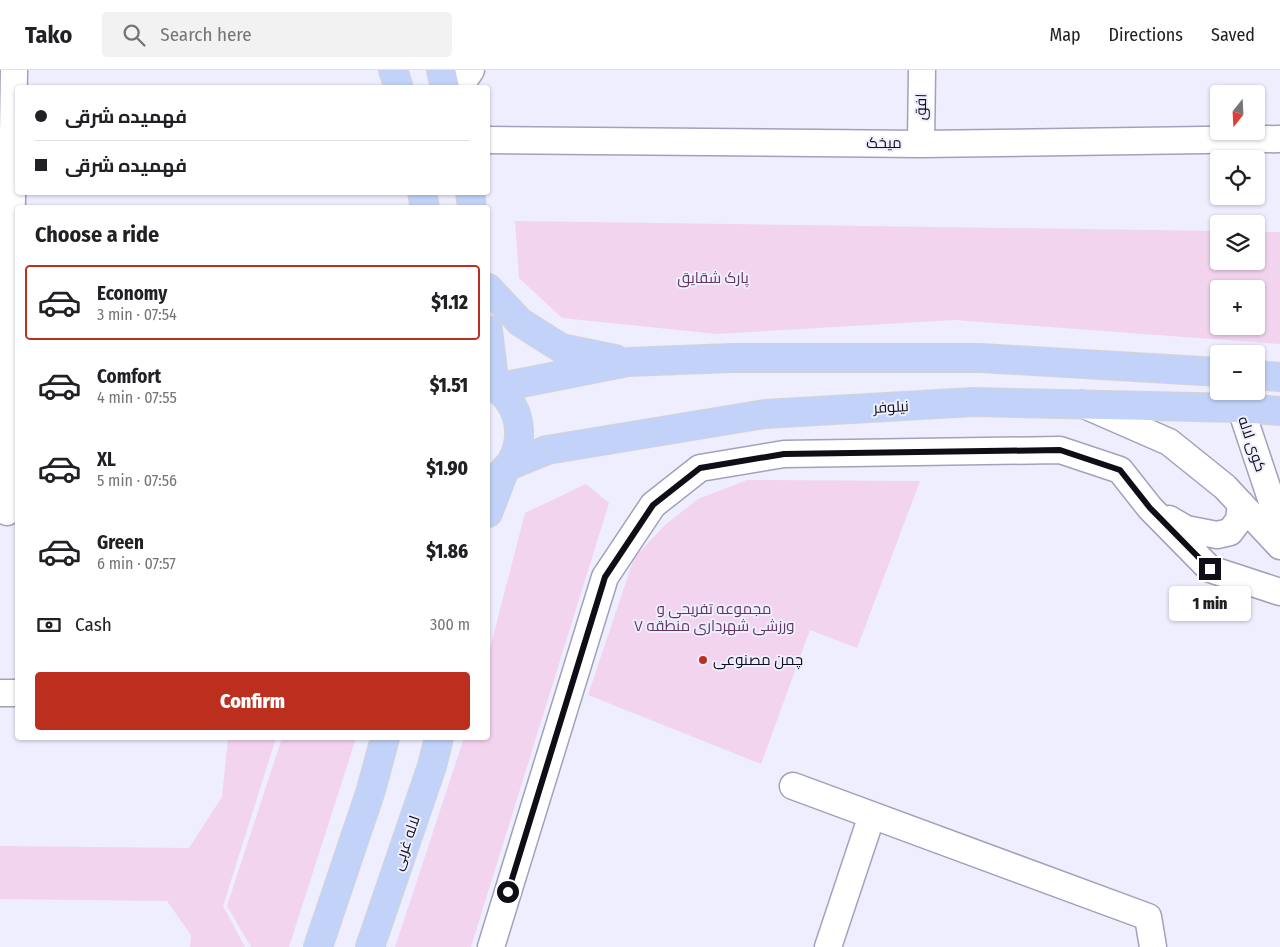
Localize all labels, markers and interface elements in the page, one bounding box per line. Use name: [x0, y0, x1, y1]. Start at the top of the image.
search box: [102, 12, 452, 57]
text: Tako: [25, 21, 72, 49]
icon: search: [120, 21, 148, 49]
text: Search here: [160, 23, 252, 46]
text: Map: [1049, 24, 1081, 46]
text: Directions: [1109, 24, 1183, 46]
text: Saved: [1211, 24, 1255, 46]
north arrow: [1210, 85, 1265, 140]
map controls: [1210, 85, 1265, 400]
street label: افق: [912, 94, 931, 120]
text: فهمیده شرقی: [65, 105, 187, 128]
street label: میخک: [866, 134, 902, 152]
button: locate: [1210, 150, 1265, 205]
text: فهمیده شرقی: [65, 154, 187, 177]
button: layers: [1210, 215, 1265, 270]
text: Choose a ride: [35, 221, 159, 248]
park label: پارک شقایق: [677, 269, 749, 288]
icon: car: [37, 280, 82, 325]
button: +: [1210, 280, 1265, 335]
text: Economy: [97, 282, 167, 305]
text: $1.12: [431, 291, 468, 314]
text: 3 min · 07:54: [97, 305, 177, 324]
button: −: [1210, 345, 1265, 400]
icon: car: [37, 363, 82, 408]
text: Comfort: [97, 365, 161, 388]
text: $1.51: [430, 374, 468, 397]
text: 4 min · 07:55: [97, 388, 177, 407]
street label: نیلوفر: [872, 397, 909, 417]
street label: کوی لاله: [1233, 414, 1270, 474]
icon: car: [37, 446, 82, 491]
text: XL: [97, 448, 116, 471]
text: $1.90: [426, 457, 468, 480]
text: 5 min · 07:56: [97, 471, 177, 490]
icon: car: [37, 529, 82, 574]
text: Green: [97, 531, 144, 554]
text: $1.86: [426, 540, 468, 563]
text: 6 min · 07:57: [97, 554, 176, 573]
route end: [1199, 558, 1221, 580]
callout: 1 min: [1169, 586, 1251, 622]
text: 1 min: [1193, 594, 1227, 613]
park label: مجموعه تفریحی و ورزشی شهرداری منطقه ۷: [634, 600, 794, 636]
icon: cash: [35, 611, 63, 639]
text: Cash: [75, 613, 112, 636]
text: 300 m: [430, 615, 470, 634]
place label: چمن مصنوعی: [713, 651, 803, 670]
marker: چمن مصنوعی: [697, 654, 709, 666]
button: Confirm: [35, 672, 470, 730]
street label: لاله غربی: [388, 813, 425, 873]
route start: [497, 881, 519, 903]

